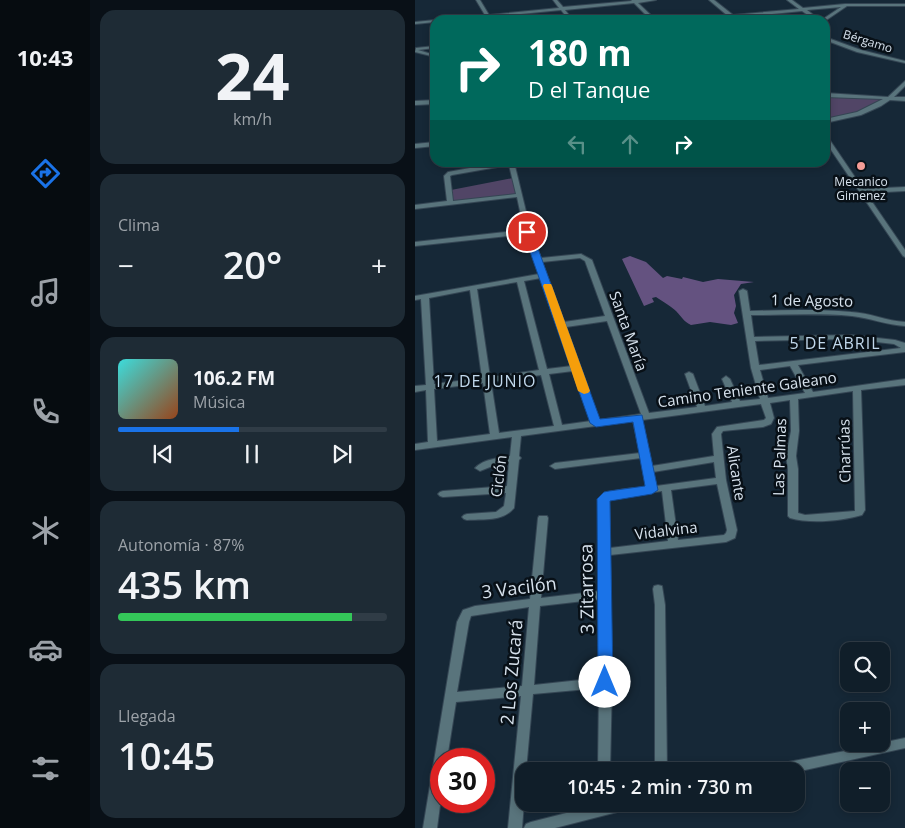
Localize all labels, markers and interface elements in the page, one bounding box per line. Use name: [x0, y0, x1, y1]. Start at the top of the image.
street label: Bérgamo: [841, 25, 895, 57]
text: 180 m: [528, 29, 632, 76]
text: 24: [215, 31, 290, 119]
icon: right: [445, 35, 510, 100]
text: 10:43: [17, 42, 73, 72]
text: D el Tanque: [528, 74, 650, 104]
text: km/h: [233, 108, 272, 130]
icon: left: [563, 130, 591, 158]
icon: ahead: [616, 130, 644, 158]
icon: right: [669, 130, 697, 158]
icon: directions: [28, 156, 63, 191]
marker: Mecanico Gimenez: [855, 160, 867, 172]
place label: Mecanico Gimenez: [834, 173, 888, 204]
pin: [506, 211, 548, 253]
text: Clima: [118, 214, 160, 236]
icon: arrive: [513, 218, 541, 246]
text: 20°: [223, 238, 282, 290]
text: −: [118, 246, 134, 284]
text: +: [371, 246, 387, 284]
icon: music: [28, 275, 63, 310]
street label: Santa María: [605, 288, 653, 374]
street label: 1 de Agosto: [771, 289, 853, 311]
district label: 5 DE ABRIL: [789, 332, 881, 354]
text: 106.2 FM: [193, 365, 275, 391]
street label: Camino Teniente Galeano: [656, 367, 838, 411]
district label: 17 DE JUNIO: [433, 370, 537, 392]
text: Música: [193, 391, 245, 413]
icon: phone: [28, 394, 63, 429]
street label: Las Palmas: [768, 418, 790, 496]
street label: Charrúas: [833, 419, 855, 483]
icon: previous: [149, 440, 177, 468]
icon: pause: [238, 440, 266, 468]
icon: next: [328, 440, 356, 468]
street label: Alicante: [723, 444, 751, 502]
street label: Ciclón: [485, 454, 511, 498]
icon: climate: [28, 513, 63, 548]
street label: Vidalvina: [634, 516, 698, 544]
text: Autonomía · 87%: [118, 534, 244, 556]
street label: 3 Zitarrosa: [573, 544, 599, 634]
text: 435 km: [118, 558, 251, 610]
street label: 3 Vacilón: [480, 571, 558, 603]
street label: 2 Los Zucará: [494, 618, 528, 726]
icon: car: [28, 632, 63, 667]
map controls: [840, 642, 890, 812]
button: search: [840, 642, 890, 692]
position arrow: [578, 655, 630, 707]
button: +: [840, 702, 890, 752]
text: Llegada: [118, 705, 176, 727]
text: 10:45: [118, 729, 215, 781]
speed limit sign: 30: [430, 748, 495, 813]
icon: filters: [28, 751, 63, 786]
button: −: [840, 762, 890, 812]
text: 10:45 · 2 min · 730 m: [567, 774, 753, 800]

